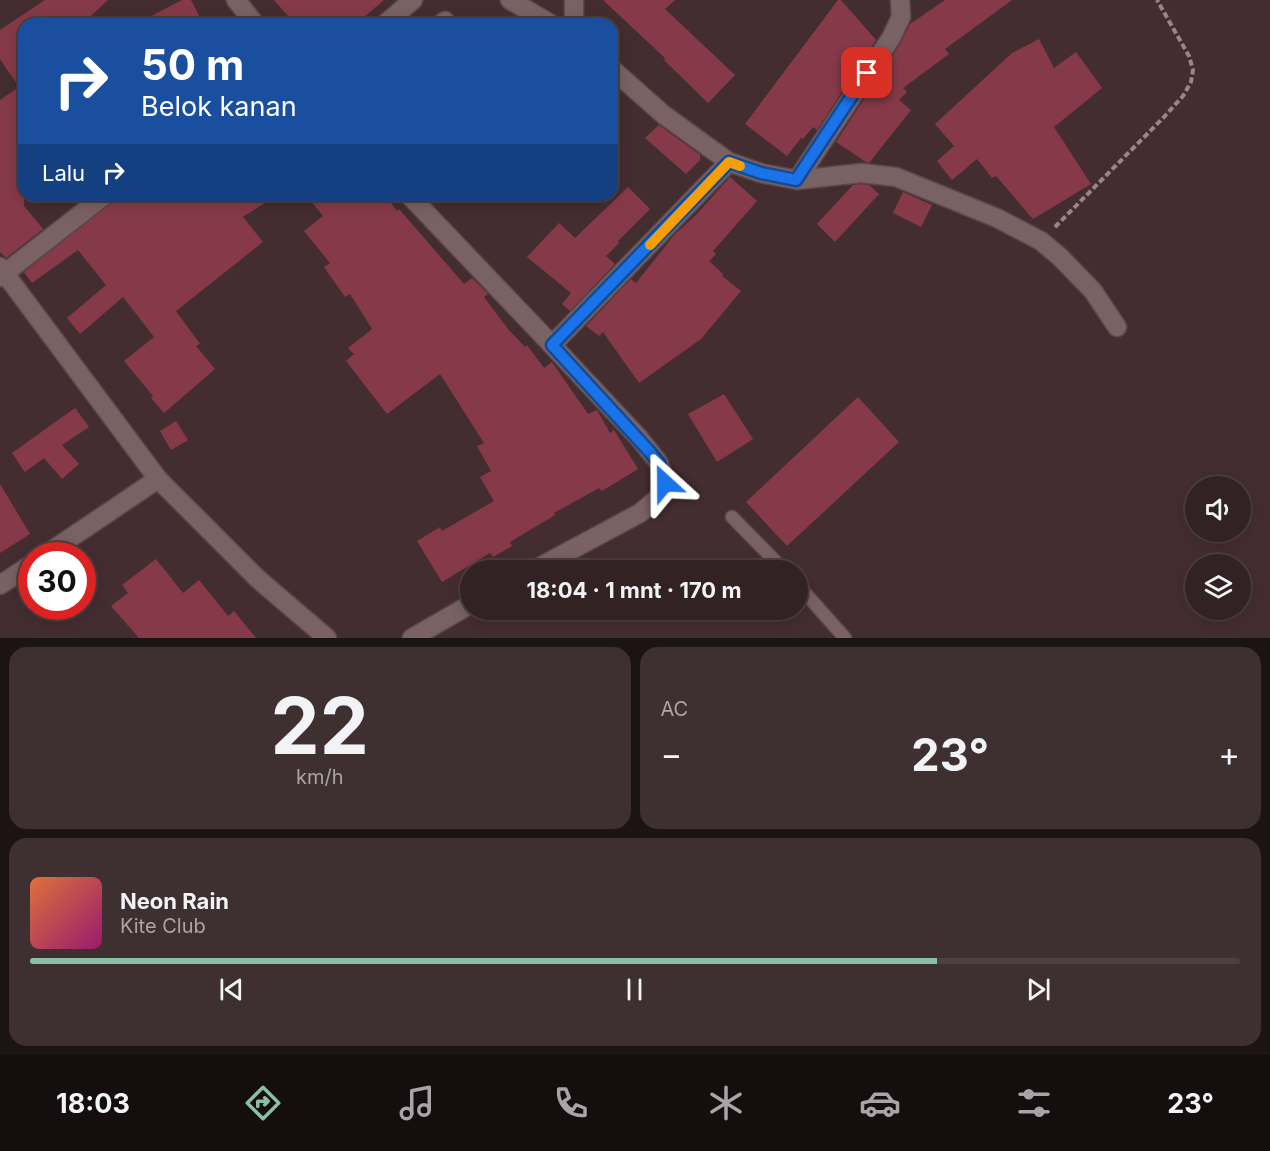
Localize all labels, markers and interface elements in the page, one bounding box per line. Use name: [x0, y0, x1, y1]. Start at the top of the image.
text: 50 m: [141, 39, 244, 90]
icon: right: [42, 42, 120, 120]
pin: [841, 47, 892, 98]
icon: arrive: [850, 56, 883, 89]
text: Belok kanan: [141, 90, 297, 123]
icon: right: [97, 156, 130, 189]
text: Lalu: [42, 160, 85, 186]
position arrow: [633, 451, 697, 515]
map controls: [1185, 476, 1251, 620]
button: sound: [1185, 476, 1251, 542]
speed limit sign: 30: [18, 542, 96, 620]
button: layers: [1185, 554, 1251, 620]
text: 18:04 · 1 mnt · 170 m: [527, 577, 741, 603]
text: 22: [271, 678, 369, 773]
text: AC: [661, 697, 688, 721]
text: 23°: [911, 727, 989, 782]
text: −: [661, 734, 682, 774]
text: +: [1218, 734, 1240, 774]
text: km/h: [296, 765, 344, 789]
text: Neon Rain: [120, 888, 229, 914]
text: Kite Club: [120, 914, 206, 938]
icon: previous: [215, 973, 248, 1006]
icon: pause: [618, 973, 651, 1006]
icon: next: [1022, 973, 1055, 1006]
icon: directions: [242, 1082, 284, 1124]
icon: music: [396, 1082, 438, 1124]
icon: phone: [550, 1082, 592, 1124]
icon: climate: [705, 1082, 747, 1124]
icon: car: [859, 1082, 901, 1124]
icon: filters: [1013, 1082, 1055, 1124]
text: 18:03: [56, 1087, 130, 1120]
text: 23°: [1167, 1087, 1214, 1120]

